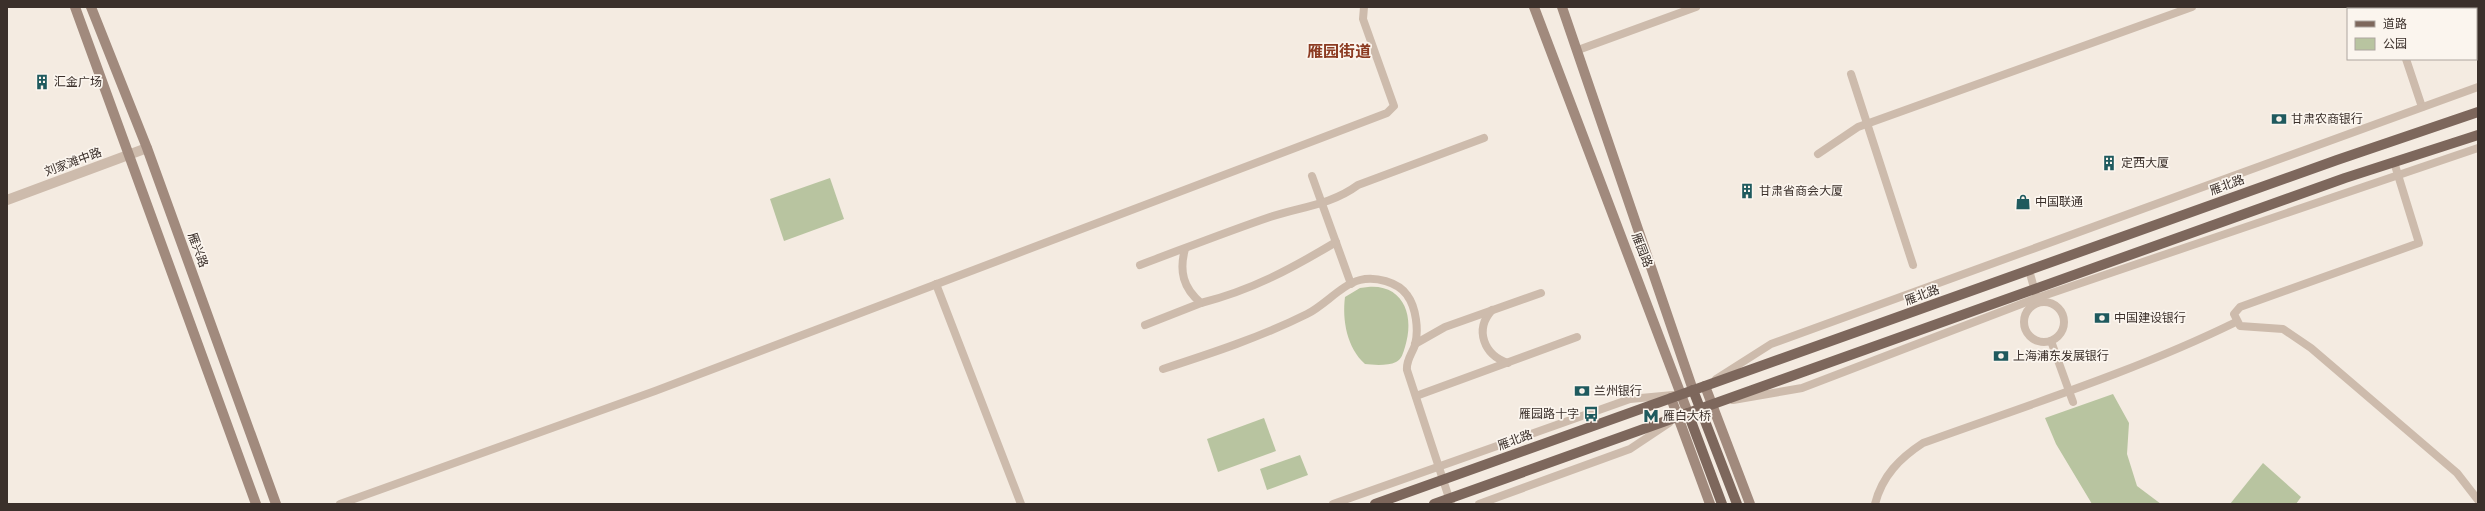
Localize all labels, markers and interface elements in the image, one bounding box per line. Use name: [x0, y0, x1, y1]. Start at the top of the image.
legend: [2347, 8, 2477, 60]
text: 道路: [2383, 17, 2407, 31]
text: 公园: [2383, 37, 2407, 51]
district label: 雁园街道: [1307, 42, 1371, 61]
building icon: 汇金广场: [33, 73, 51, 91]
place label: 汇金广场: [54, 75, 102, 89]
bank icon: 甘肃农商银行: [2270, 110, 2288, 128]
place label: 甘肃农商银行: [2291, 112, 2363, 126]
street label: 刘家滩中路: [42, 145, 104, 179]
building icon: 定西大厦: [2100, 154, 2118, 172]
place label: 定西大厦: [2121, 156, 2169, 170]
street label: 雁北路: [2208, 172, 2246, 198]
building icon: 甘肃省商会大厦: [1738, 182, 1756, 200]
place label: 甘肃省商会大厦: [1759, 184, 1843, 198]
shop icon: 中国联通: [2014, 193, 2032, 211]
place label: 中国联通: [2035, 195, 2083, 209]
street label: 雁兴路: [185, 231, 211, 269]
street label: 雁园路: [1629, 231, 1655, 269]
street label: 雁北路: [1903, 282, 1941, 308]
bank icon: 中国建设银行: [2093, 309, 2111, 327]
place label: 中国建设银行: [2114, 311, 2186, 325]
bank icon: 上海浦东发展银行: [1992, 347, 2010, 365]
place label: 上海浦东发展银行: [2013, 349, 2109, 363]
bank icon: 兰州银行: [1573, 382, 1591, 400]
place label: 兰州银行: [1594, 384, 1642, 398]
bus stop icon: 雁园路十字: [1582, 405, 1600, 423]
place label: 雁园路十字: [1519, 407, 1579, 421]
metro station icon: 雁白大桥: [1642, 407, 1660, 425]
place label: 雁白大桥: [1663, 409, 1711, 423]
street label: 雁北路: [1496, 427, 1534, 453]

